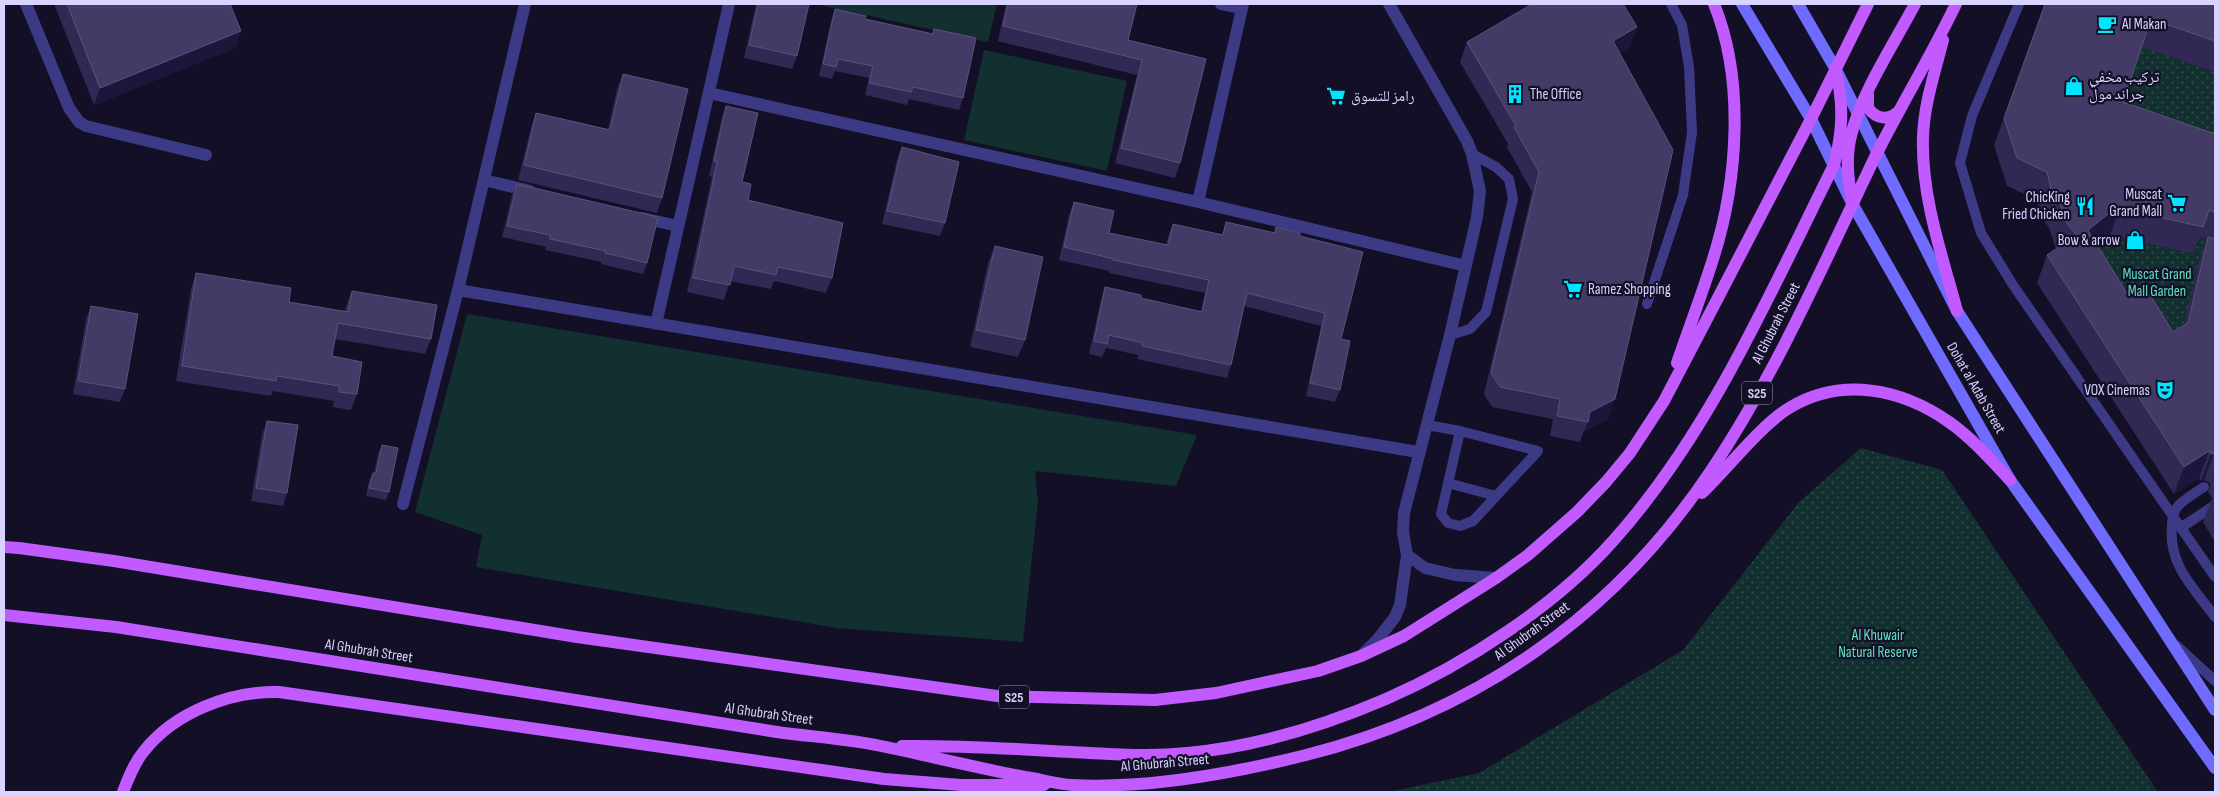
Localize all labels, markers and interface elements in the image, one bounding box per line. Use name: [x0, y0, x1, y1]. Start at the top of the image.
cafe icon: Al Makan: [2096, 13, 2118, 35]
place label: Al Makan: [2121, 15, 2166, 34]
place label: تركيب مخفي جراند مول: [2089, 68, 2160, 104]
shop icon: تركيب مخفي جراند مول: [2063, 75, 2085, 97]
building icon: The Office: [1504, 83, 1526, 105]
supermarket icon: رامز للتسوق: [1325, 85, 1347, 107]
place label: The Office: [1530, 85, 1582, 104]
place label: رامز للتسوق: [1351, 87, 1415, 106]
place label: Muscat Grand Mall: [2109, 185, 2162, 221]
place label: ChicKing Fried Chicken: [2002, 188, 2070, 224]
supermarket icon: Muscat Grand Mall: [2166, 192, 2188, 214]
restaurant icon: ChicKing Fried Chicken: [2074, 195, 2096, 217]
shop icon: Bow & arrow: [2124, 229, 2146, 251]
place label: Bow & arrow: [2058, 231, 2121, 250]
park label: Muscat Grand Mall Garden: [2122, 265, 2192, 301]
supermarket icon: Ramez Shopping: [1562, 278, 1584, 300]
street label: Al Ghubrah Street: [1747, 279, 1805, 368]
place label: Ramez Shopping: [1588, 280, 1671, 299]
street label: Dohat al Adab Street: [1942, 339, 2010, 437]
theatre icon: VOX Cinemas: [2154, 379, 2176, 401]
place label: VOX Cinemas: [2084, 381, 2150, 400]
road number: S25: [1742, 382, 1772, 404]
street label: Al Ghubrah Street: [1490, 597, 1574, 665]
park label: Al Khuwair Natural Reserve: [1838, 626, 1918, 662]
street label: Al Ghubrah Street: [323, 635, 415, 667]
road number: S25: [999, 686, 1029, 709]
street label: Al Ghubrah Street: [723, 698, 815, 730]
street label: Al Ghubrah Street: [1119, 750, 1210, 776]

